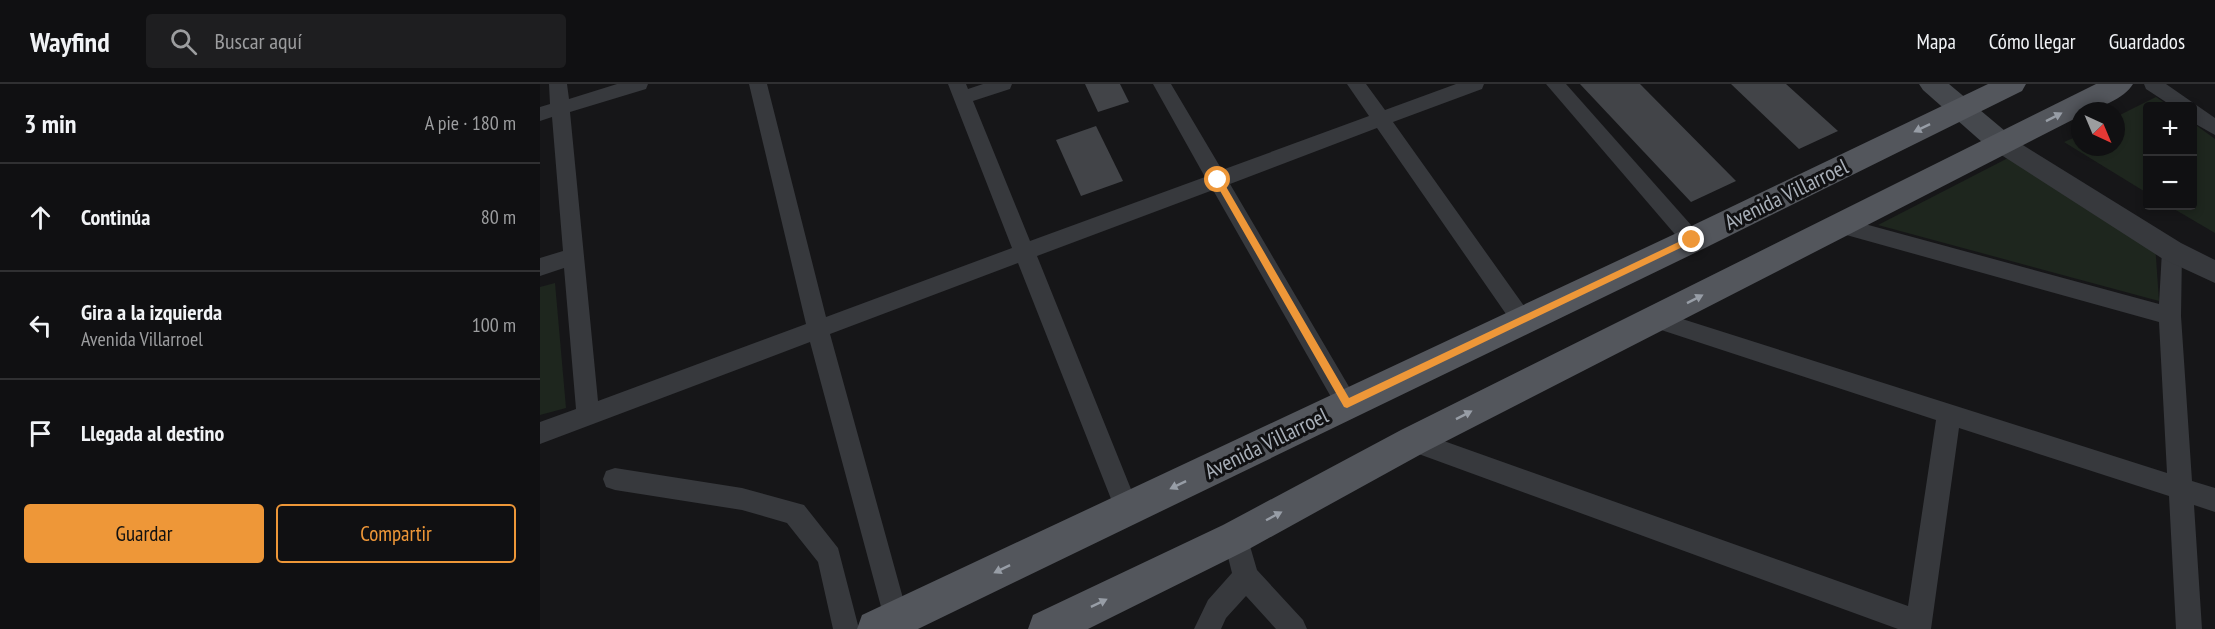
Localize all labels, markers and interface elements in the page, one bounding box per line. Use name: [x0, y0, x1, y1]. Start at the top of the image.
search box: [146, 14, 566, 68]
text: Wayfind: [30, 23, 110, 60]
icon: search: [167, 25, 200, 58]
text: Buscar aquí: [215, 27, 302, 55]
text: Mapa: [1917, 28, 1956, 55]
text: Cómo llegar: [1989, 28, 2076, 55]
text: Guardados: [2109, 28, 2185, 55]
north arrow: [2071, 102, 2125, 156]
map controls: [2143, 102, 2197, 210]
button: +: [2143, 102, 2197, 156]
text: 3 min: [24, 107, 77, 140]
text: A pie · 180 m: [425, 110, 516, 136]
one-way arrow: [2045, 112, 2062, 122]
one-way arrow: [1914, 124, 1931, 133]
street label: Avenida Villarroel: [1720, 152, 1853, 236]
button: −: [2143, 156, 2197, 210]
route start: [1204, 166, 1230, 192]
icon: ahead: [24, 201, 57, 234]
text: Continúa: [81, 203, 150, 231]
text: 80 m: [481, 204, 516, 230]
route end: [1678, 226, 1704, 252]
one-way arrow: [1686, 294, 1703, 303]
text: Gira a la izquierda: [81, 298, 222, 326]
icon: left: [24, 309, 57, 342]
text: 100 m: [472, 312, 516, 338]
text: Avenida Villarroel: [81, 326, 203, 352]
street label: Avenida Villarroel: [1200, 401, 1333, 485]
one-way arrow: [1456, 410, 1473, 420]
icon: arrive: [24, 417, 57, 450]
text: Llegada al destino: [81, 419, 224, 447]
one-way arrow: [1170, 480, 1187, 489]
button: Guardar: [24, 504, 264, 563]
button: Compartir: [276, 504, 516, 563]
one-way arrow: [1265, 511, 1282, 521]
one-way arrow: [994, 564, 1011, 573]
one-way arrow: [1091, 599, 1108, 608]

